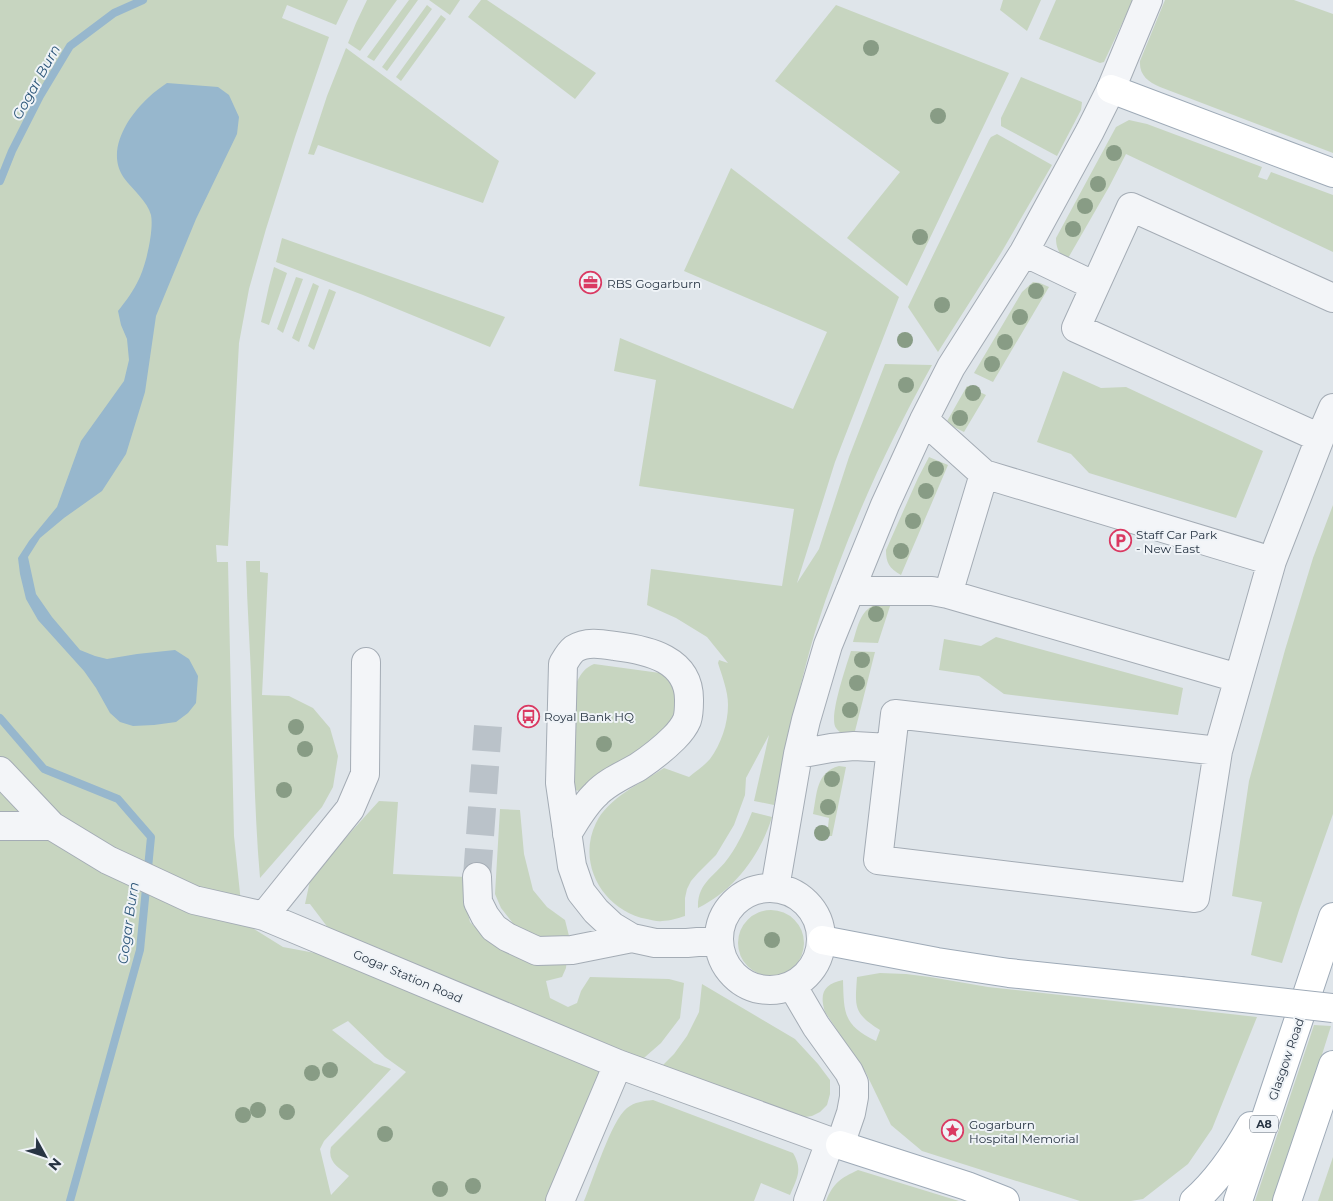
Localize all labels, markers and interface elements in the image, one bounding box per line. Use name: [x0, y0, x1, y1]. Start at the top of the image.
water label: Gogar Burn: [8, 41, 64, 123]
office icon: RBS Gogarburn: [579, 271, 603, 295]
place label: RBS Gogarburn: [607, 276, 701, 291]
place label: Staff Car Park - New East: [1136, 527, 1218, 556]
parking icon: Staff Car Park - New East: [1108, 529, 1132, 553]
bus stop icon: Royal Bank HQ: [516, 704, 540, 728]
place label: Royal Bank HQ: [544, 709, 634, 724]
water label: Gogar Burn: [113, 881, 143, 965]
street label: Gogar Station Road: [351, 946, 465, 1006]
street label: Glasgow Road: [1265, 1016, 1307, 1102]
road number: A8: [1250, 1116, 1278, 1132]
place label: Gogarburn Hospital Memorial: [969, 1117, 1079, 1146]
place icon: Gogarburn Hospital Memorial: [941, 1119, 965, 1143]
north arrow: [20, 1131, 70, 1181]
text: N: [44, 1154, 65, 1174]

